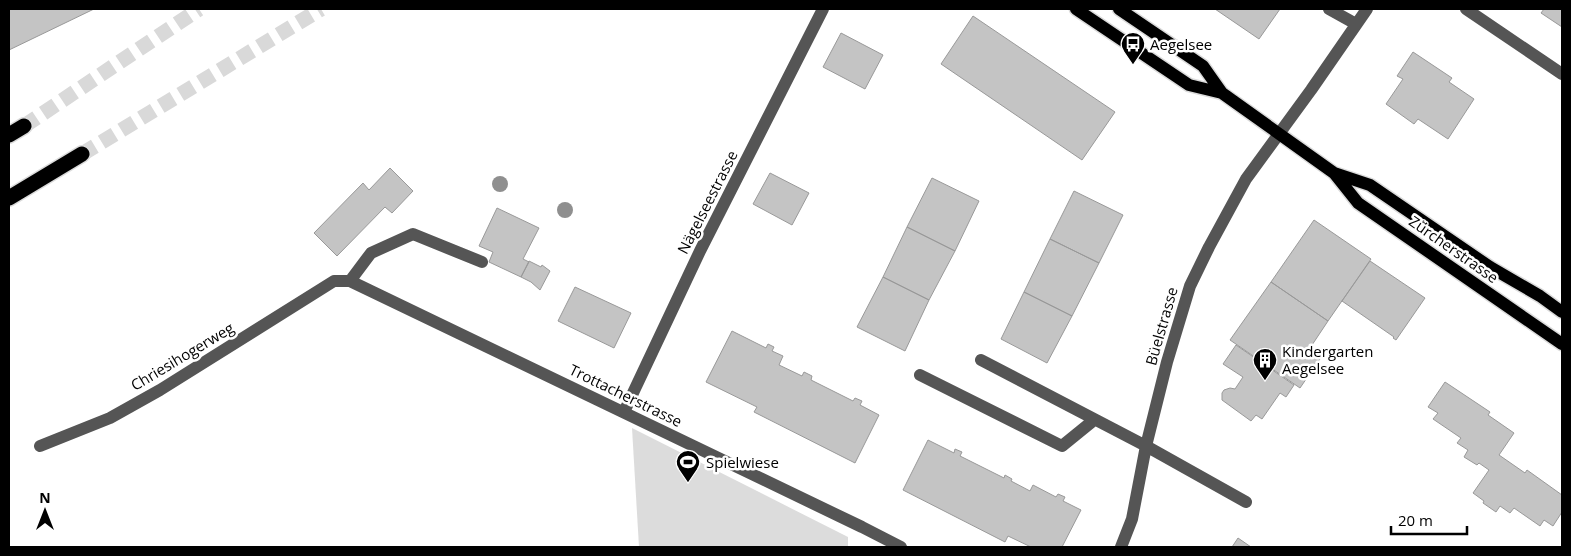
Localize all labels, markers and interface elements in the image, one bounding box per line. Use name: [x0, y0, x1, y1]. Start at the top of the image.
bus stop icon: Aegelsee: [1120, 31, 1146, 65]
place label: Aegelsee: [1150, 34, 1212, 54]
street label: Nägelseestrasse: [672, 147, 742, 257]
street label: Zürcherstrasse: [1405, 211, 1503, 287]
street label: Büelstrasse: [1140, 284, 1182, 368]
street label: Chriesihogerweg: [127, 317, 237, 395]
place label: Kindergarten Aegelsee: [1282, 341, 1373, 378]
building icon: Kindergarten Aegelsee: [1252, 347, 1278, 381]
street label: Trottacherstrasse: [566, 359, 686, 431]
sports icon: Spielwiese: [675, 449, 701, 483]
place label: Spielwiese: [706, 452, 779, 472]
north arrow: [20, 486, 70, 536]
text: N: [39, 488, 51, 507]
scale bar: [1391, 504, 1467, 536]
text: 20 m: [1398, 510, 1433, 530]

